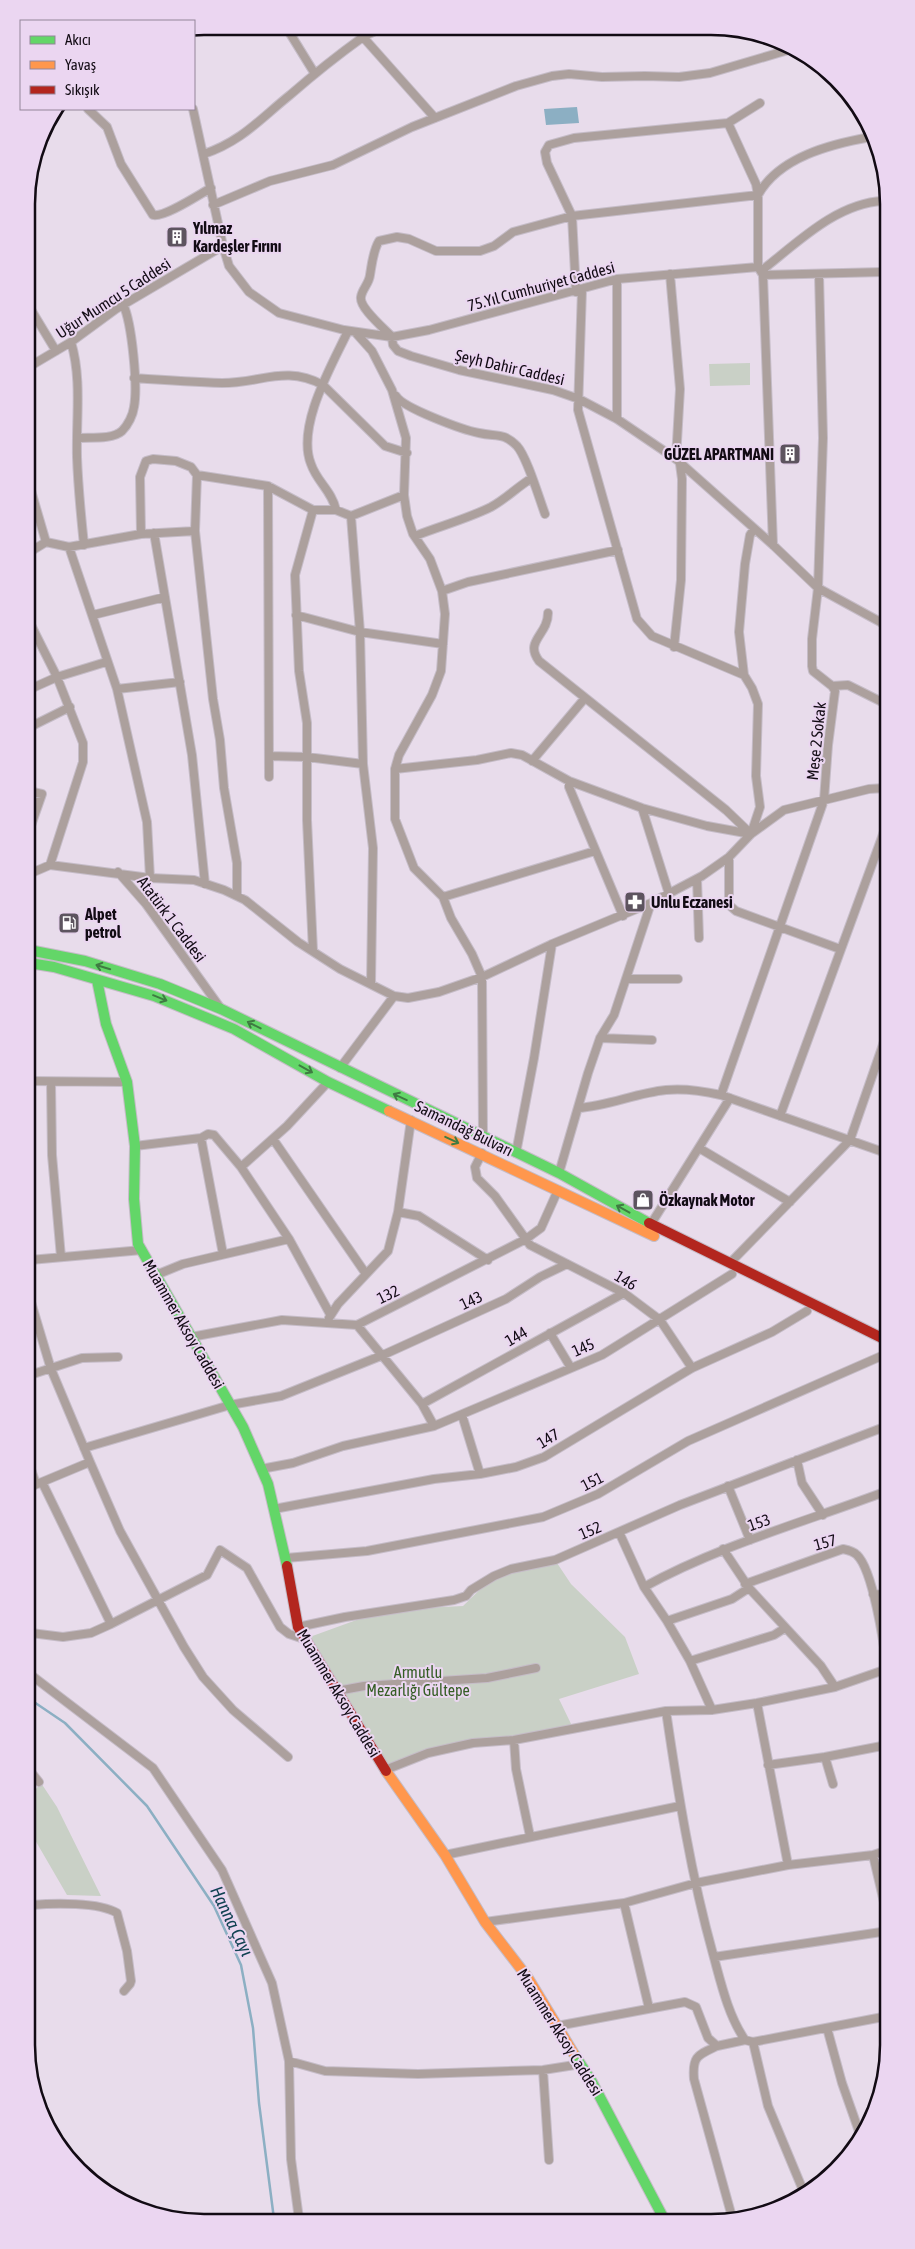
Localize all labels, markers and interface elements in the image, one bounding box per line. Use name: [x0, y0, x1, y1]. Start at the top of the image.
legend: [20, 20, 195, 110]
text: Akıcı: [65, 31, 91, 48]
text: Yavaş: [65, 56, 96, 73]
text: Sıkışık: [65, 81, 100, 98]
place label: Yılmaz Kardeşler Fırını: [192, 219, 282, 255]
building icon: Yılmaz Kardeşler Fırını: [165, 225, 189, 249]
street label: Uğur Mumcu 5 Caddesi: [52, 254, 174, 343]
street label: 75.Yıl Cumhuriyet Caddesi: [465, 258, 617, 315]
street label: Şeyh Dahir Caddesi: [453, 346, 566, 389]
building icon: GÜZEL APARTMANI: [778, 442, 802, 466]
place label: GÜZEL APARTMANI: [664, 445, 774, 463]
street label: Meşe 2 Sokak: [803, 701, 830, 781]
street label: Atatürk 1 Caddesi: [134, 873, 210, 965]
pharmacy icon: Unlu Eczanesi: [623, 890, 647, 914]
place label: Unlu Eczanesi: [651, 893, 733, 911]
place label: Alpet petrol: [84, 905, 122, 941]
fuel station icon: Alpet petrol: [57, 911, 81, 935]
one-way arrow: [95, 961, 111, 971]
one-way arrow: [152, 994, 167, 1003]
one-way arrow: [247, 1020, 262, 1029]
one-way arrow: [298, 1065, 313, 1074]
one-way arrow: [393, 1091, 408, 1101]
street label: Samandağ Bulvarı: [412, 1097, 516, 1160]
one-way arrow: [445, 1135, 460, 1145]
shop icon: Özkaynak Motor: [631, 1188, 655, 1212]
place label: Özkaynak Motor: [659, 1191, 755, 1209]
one-way arrow: [616, 1204, 631, 1214]
street label: Muammer Aksoy Caddesi: [139, 1256, 228, 1392]
street label: 146: [612, 1266, 640, 1294]
street label: 132: [374, 1281, 402, 1307]
street label: 143: [457, 1287, 485, 1313]
street label: 144: [502, 1323, 530, 1349]
street label: 145: [569, 1334, 597, 1360]
street label: 147: [534, 1424, 562, 1452]
street label: 151: [578, 1468, 606, 1494]
street label: 153: [745, 1510, 773, 1534]
street label: 152: [576, 1517, 604, 1543]
street label: 157: [812, 1530, 838, 1554]
street label: Muammer Aksoy Caddesi: [293, 1626, 384, 1761]
park label: Armutlu Mezarlığı Gültepe: [366, 1663, 470, 1700]
water label: Hanna Çayı: [206, 1883, 258, 1959]
street label: Muammer Aksoy Caddesi: [513, 1965, 606, 2099]

